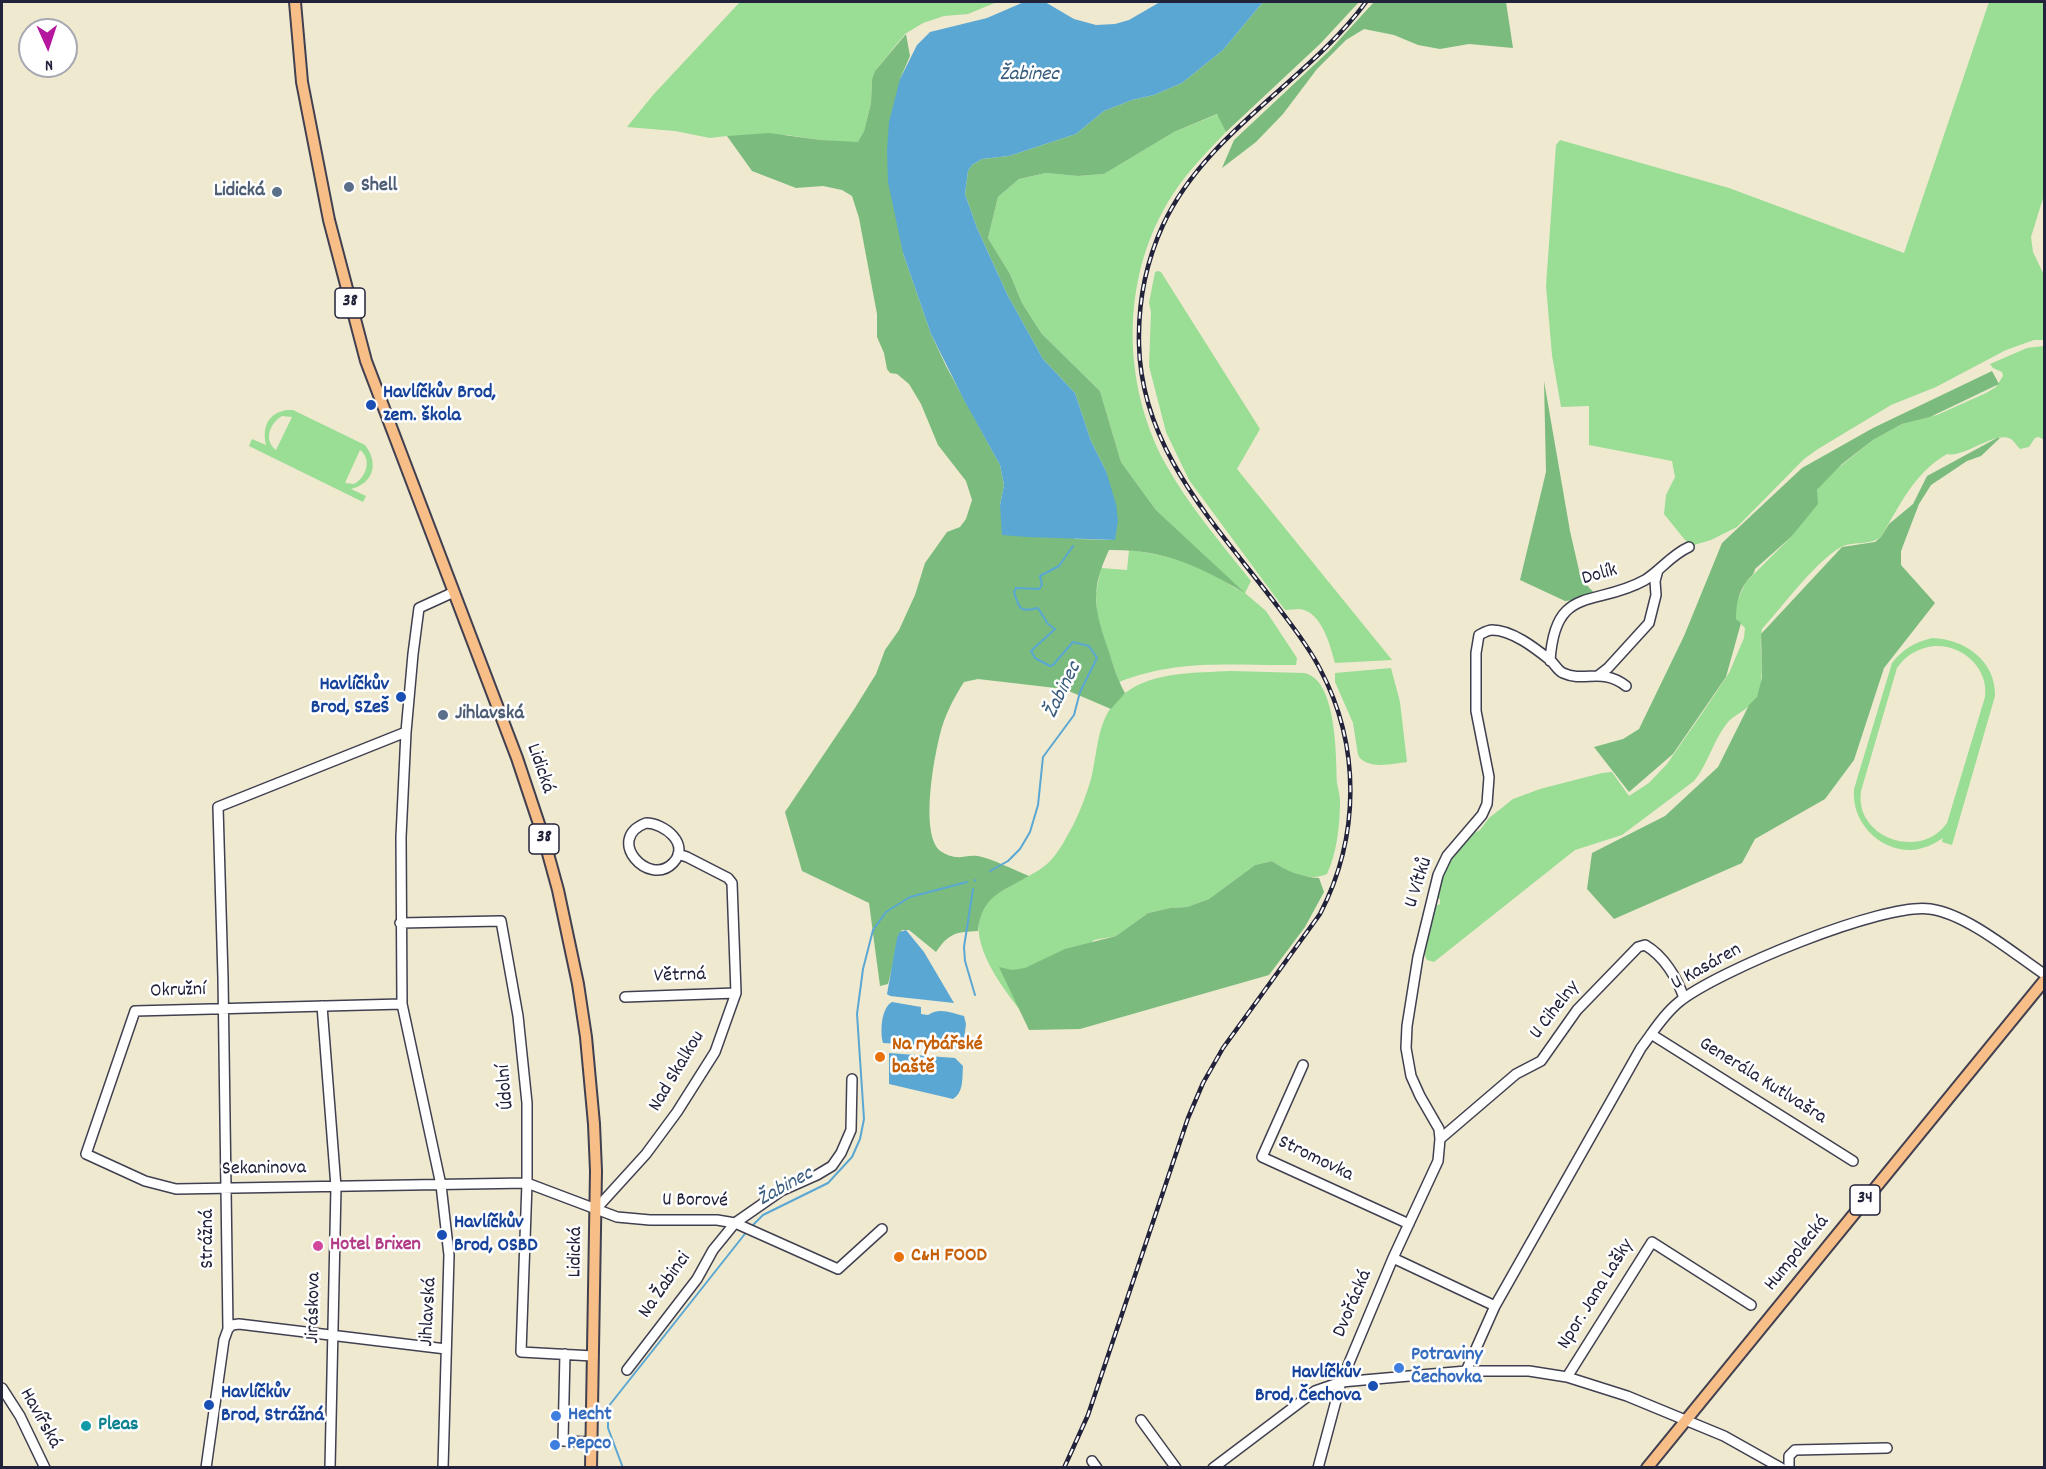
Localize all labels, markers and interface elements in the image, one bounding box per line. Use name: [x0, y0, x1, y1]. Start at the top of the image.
north arrow: [18, 18, 78, 78]
text: N: [44, 53, 53, 76]
water label: Žabinec: [999, 63, 1059, 89]
place label: Shell: [361, 175, 397, 199]
place label: Lidická: [214, 180, 265, 204]
marker: Shell: [342, 180, 356, 194]
marker: Lidická: [270, 185, 284, 199]
road number: 38: [335, 288, 365, 318]
place label: Havlíčkův Brod, zem. škola: [383, 382, 496, 429]
marker: Havlíčkův Brod, zem. škola: [364, 398, 378, 412]
street label: Dolík: [1579, 560, 1621, 592]
water label: Žabinec: [1040, 659, 1088, 723]
place label: Havlíčkův Brod, SZeŠ: [311, 674, 389, 721]
marker: Havlíčkův Brod, SZeŠ: [394, 690, 408, 704]
place label: Jihlavská: [455, 703, 524, 727]
marker: Jihlavská: [436, 708, 450, 722]
street label: Lidická: [519, 741, 559, 797]
road number: 38: [529, 824, 559, 854]
street label: U Vítků: [1401, 855, 1439, 911]
street label: U Kasáren: [1668, 939, 1746, 997]
street label: Větrná: [653, 964, 707, 990]
street label: U Cihelny: [1526, 977, 1586, 1045]
street label: Okružní: [150, 979, 206, 1005]
street label: Nad Skalkou: [645, 1027, 711, 1117]
street label: Generála Kutlvašra: [1694, 1033, 1830, 1131]
place label: Na rybářské baště: [892, 1034, 983, 1081]
marker: Na rybářské baště: [873, 1050, 887, 1064]
street label: Údolní: [493, 1064, 521, 1110]
street label: Stromovka: [1273, 1131, 1357, 1189]
street label: Sekaninova: [222, 1157, 306, 1183]
water label: Žabinec: [754, 1163, 818, 1213]
road number: 34: [1850, 1185, 1880, 1215]
street label: U Borové: [662, 1189, 728, 1215]
street label: Strážná: [197, 1209, 221, 1269]
street label: Humpolecká: [1760, 1211, 1836, 1297]
place label: Havlíčkův Brod, OSBD: [454, 1212, 538, 1259]
street label: Lidická: [565, 1226, 589, 1278]
marker: Havlíčkův Brod, OSBD: [435, 1228, 449, 1242]
place label: Hotel Brixen: [330, 1234, 421, 1258]
street label: Npor. Jana Lašky: [1554, 1235, 1640, 1355]
marker: Hotel Brixen: [311, 1239, 325, 1253]
place label: C&H FOOD: [911, 1245, 987, 1269]
street label: Na Žabinci: [635, 1248, 697, 1324]
marker: C&H FOOD: [892, 1250, 906, 1264]
street label: Dvořácká: [1329, 1267, 1379, 1341]
street label: Jiráskova: [302, 1272, 328, 1344]
street label: Jihlavská: [416, 1277, 444, 1347]
place label: Potraviny Čechovka: [1411, 1344, 1482, 1391]
marker: Potraviny Čechovka: [1392, 1361, 1406, 1375]
place label: Havlíčkův Brod, Čechova: [1255, 1362, 1361, 1409]
marker: Havlíčkův Brod, Čechova: [1366, 1379, 1380, 1393]
place label: Havlíčkův Brod, Strážná: [221, 1382, 324, 1429]
street label: Havířská: [13, 1384, 65, 1454]
marker: Havlíčkův Brod, Strážná: [202, 1398, 216, 1412]
place label: Hecht: [568, 1404, 612, 1428]
marker: Hecht: [549, 1409, 563, 1423]
place label: Pleas: [98, 1414, 138, 1438]
marker: Pleas: [79, 1419, 93, 1433]
place label: Pepco: [567, 1433, 611, 1457]
marker: Pepco: [548, 1438, 562, 1452]

